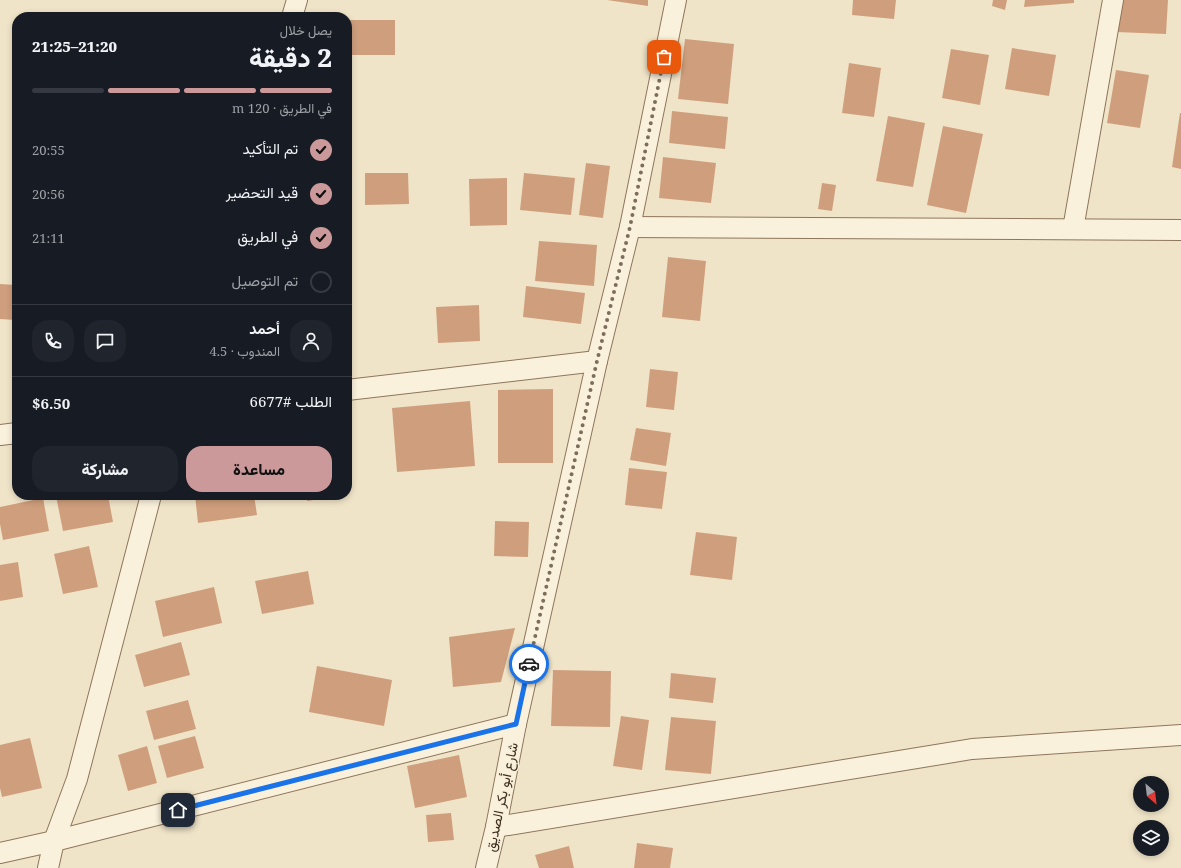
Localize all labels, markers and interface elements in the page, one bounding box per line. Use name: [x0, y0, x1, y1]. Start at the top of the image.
text: يصل خلال: [280, 21, 332, 39]
text: 21:20–21:25: [32, 36, 117, 56]
text: 2 دقيقة: [249, 39, 332, 75]
pin: [647, 40, 681, 74]
icon: bag: [653, 46, 675, 68]
text: في الطريق · 120 m: [232, 99, 332, 117]
text: تم التأكيد: [242, 138, 298, 158]
icon: check: [310, 139, 332, 161]
text: 20:55: [32, 141, 65, 159]
text: قيد التحضير: [226, 182, 298, 202]
icon: check: [310, 183, 332, 205]
text: 20:56: [32, 185, 65, 203]
text: في الطريق: [238, 226, 298, 246]
icon: check: [310, 227, 332, 249]
text: 21:11: [32, 229, 65, 247]
text: تم التوصيل: [232, 270, 298, 290]
text: أحمد: [249, 318, 280, 338]
button: phone: [32, 320, 74, 362]
button: chat: [84, 320, 126, 362]
button: person: [290, 320, 332, 362]
text: المندوب · 4.5: [210, 342, 280, 360]
text: الطلب #6677: [250, 391, 332, 411]
text: $6.50: [32, 393, 70, 413]
button: مشاركة: [32, 446, 178, 492]
button: مساعدة: [186, 446, 332, 492]
courier: [509, 644, 549, 684]
icon: car: [518, 653, 540, 675]
street label: شارع أبو بكر الصديق: [480, 741, 524, 854]
north arrow: [1133, 776, 1169, 812]
map controls: [1133, 776, 1169, 856]
pin: [161, 793, 195, 827]
icon: home: [167, 799, 189, 821]
button: layers: [1133, 820, 1169, 856]

